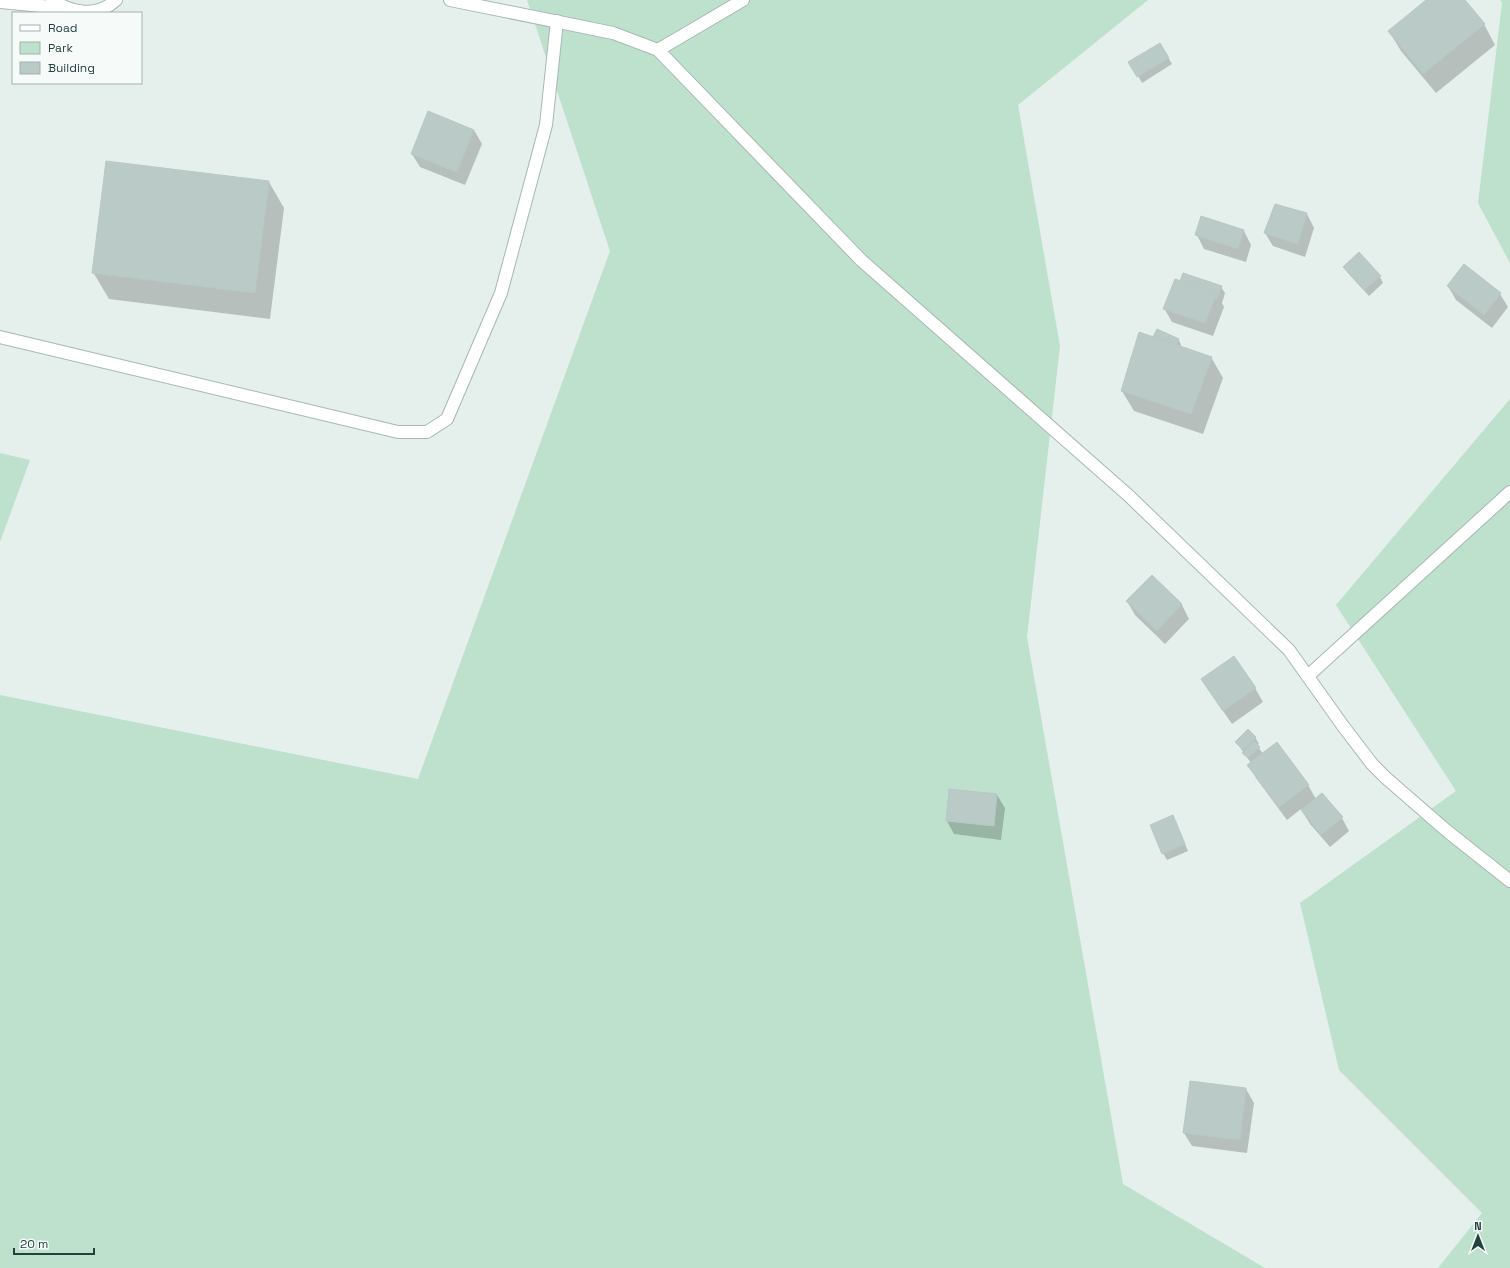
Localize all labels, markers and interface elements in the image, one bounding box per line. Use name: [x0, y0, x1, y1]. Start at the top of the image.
legend: [12, 12, 142, 84]
text: Road: [48, 20, 77, 36]
text: Park: [48, 40, 73, 56]
text: Building: [48, 60, 95, 76]
north arrow: [1458, 1216, 1498, 1256]
text: N: [1474, 1219, 1482, 1233]
scale bar: [14, 1230, 94, 1256]
text: 20 m: [20, 1236, 48, 1252]

